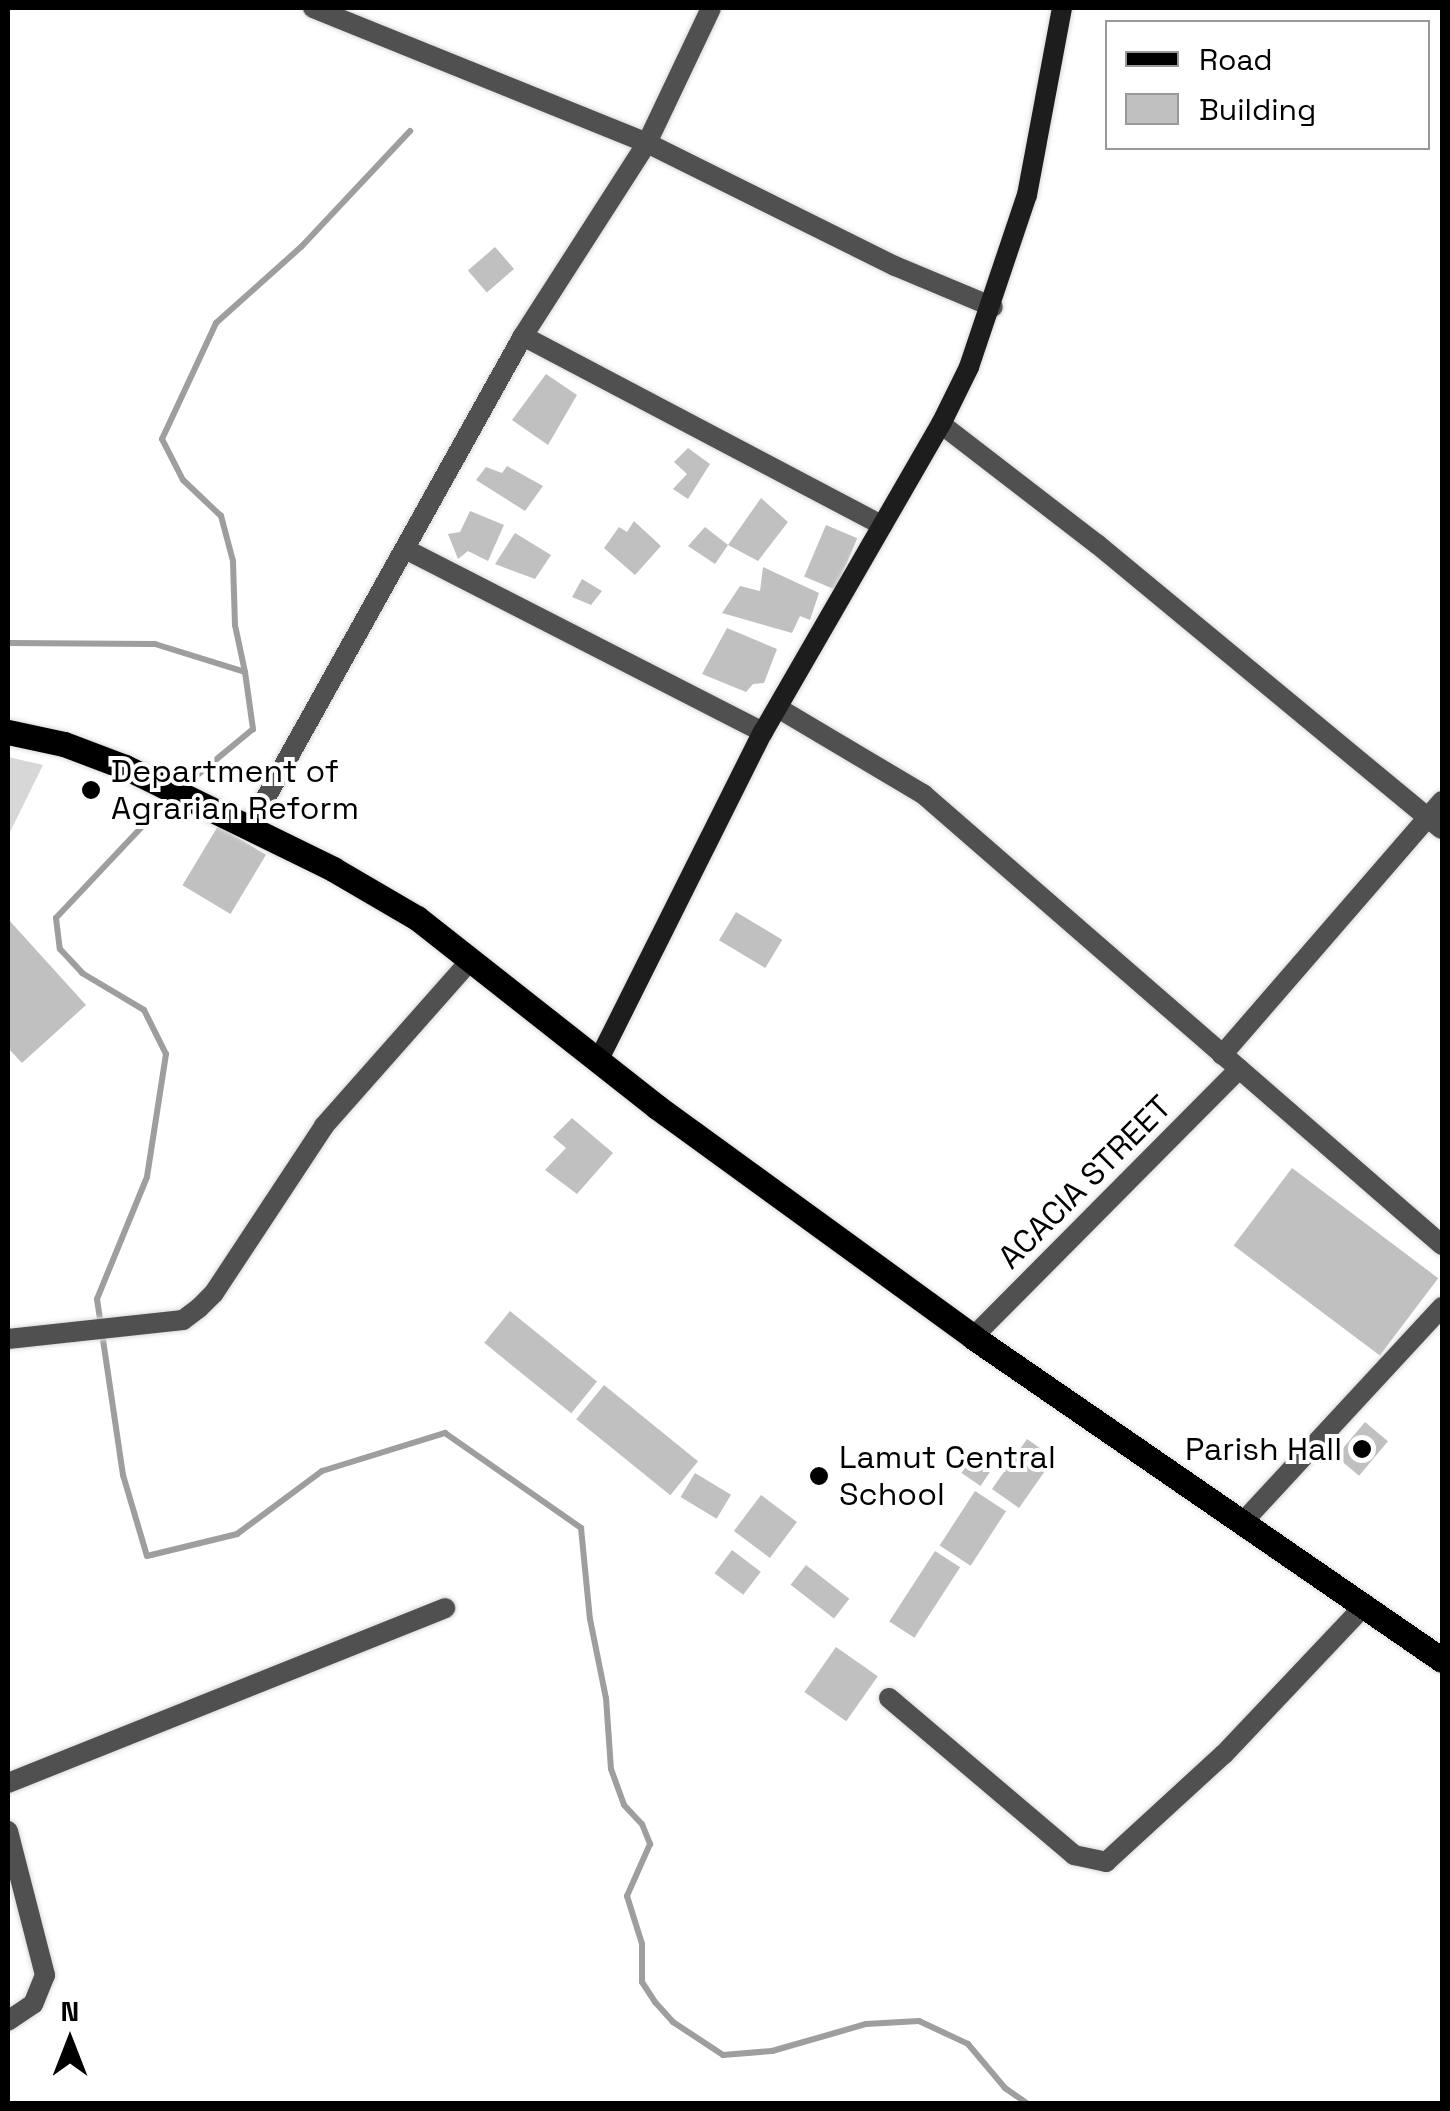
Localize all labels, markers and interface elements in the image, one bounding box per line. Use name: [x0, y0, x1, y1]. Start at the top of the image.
legend: [1105, 20, 1430, 150]
text: Road: [1199, 40, 1273, 79]
text: Building: [1199, 90, 1316, 129]
place label: Department of Agrarian Reform: [111, 753, 359, 828]
marker: Department of Agrarian Reform: [80, 779, 102, 801]
street label: ACACIA STREET: [990, 1087, 1180, 1277]
place label: Parish Hall: [1185, 1430, 1342, 1468]
marker: Parish Hall: [1351, 1438, 1373, 1460]
place label: Lamut Central School: [839, 1439, 1056, 1514]
marker: Lamut Central School: [808, 1465, 830, 1487]
north arrow: [20, 1991, 120, 2091]
text: N: [61, 1993, 79, 2029]

